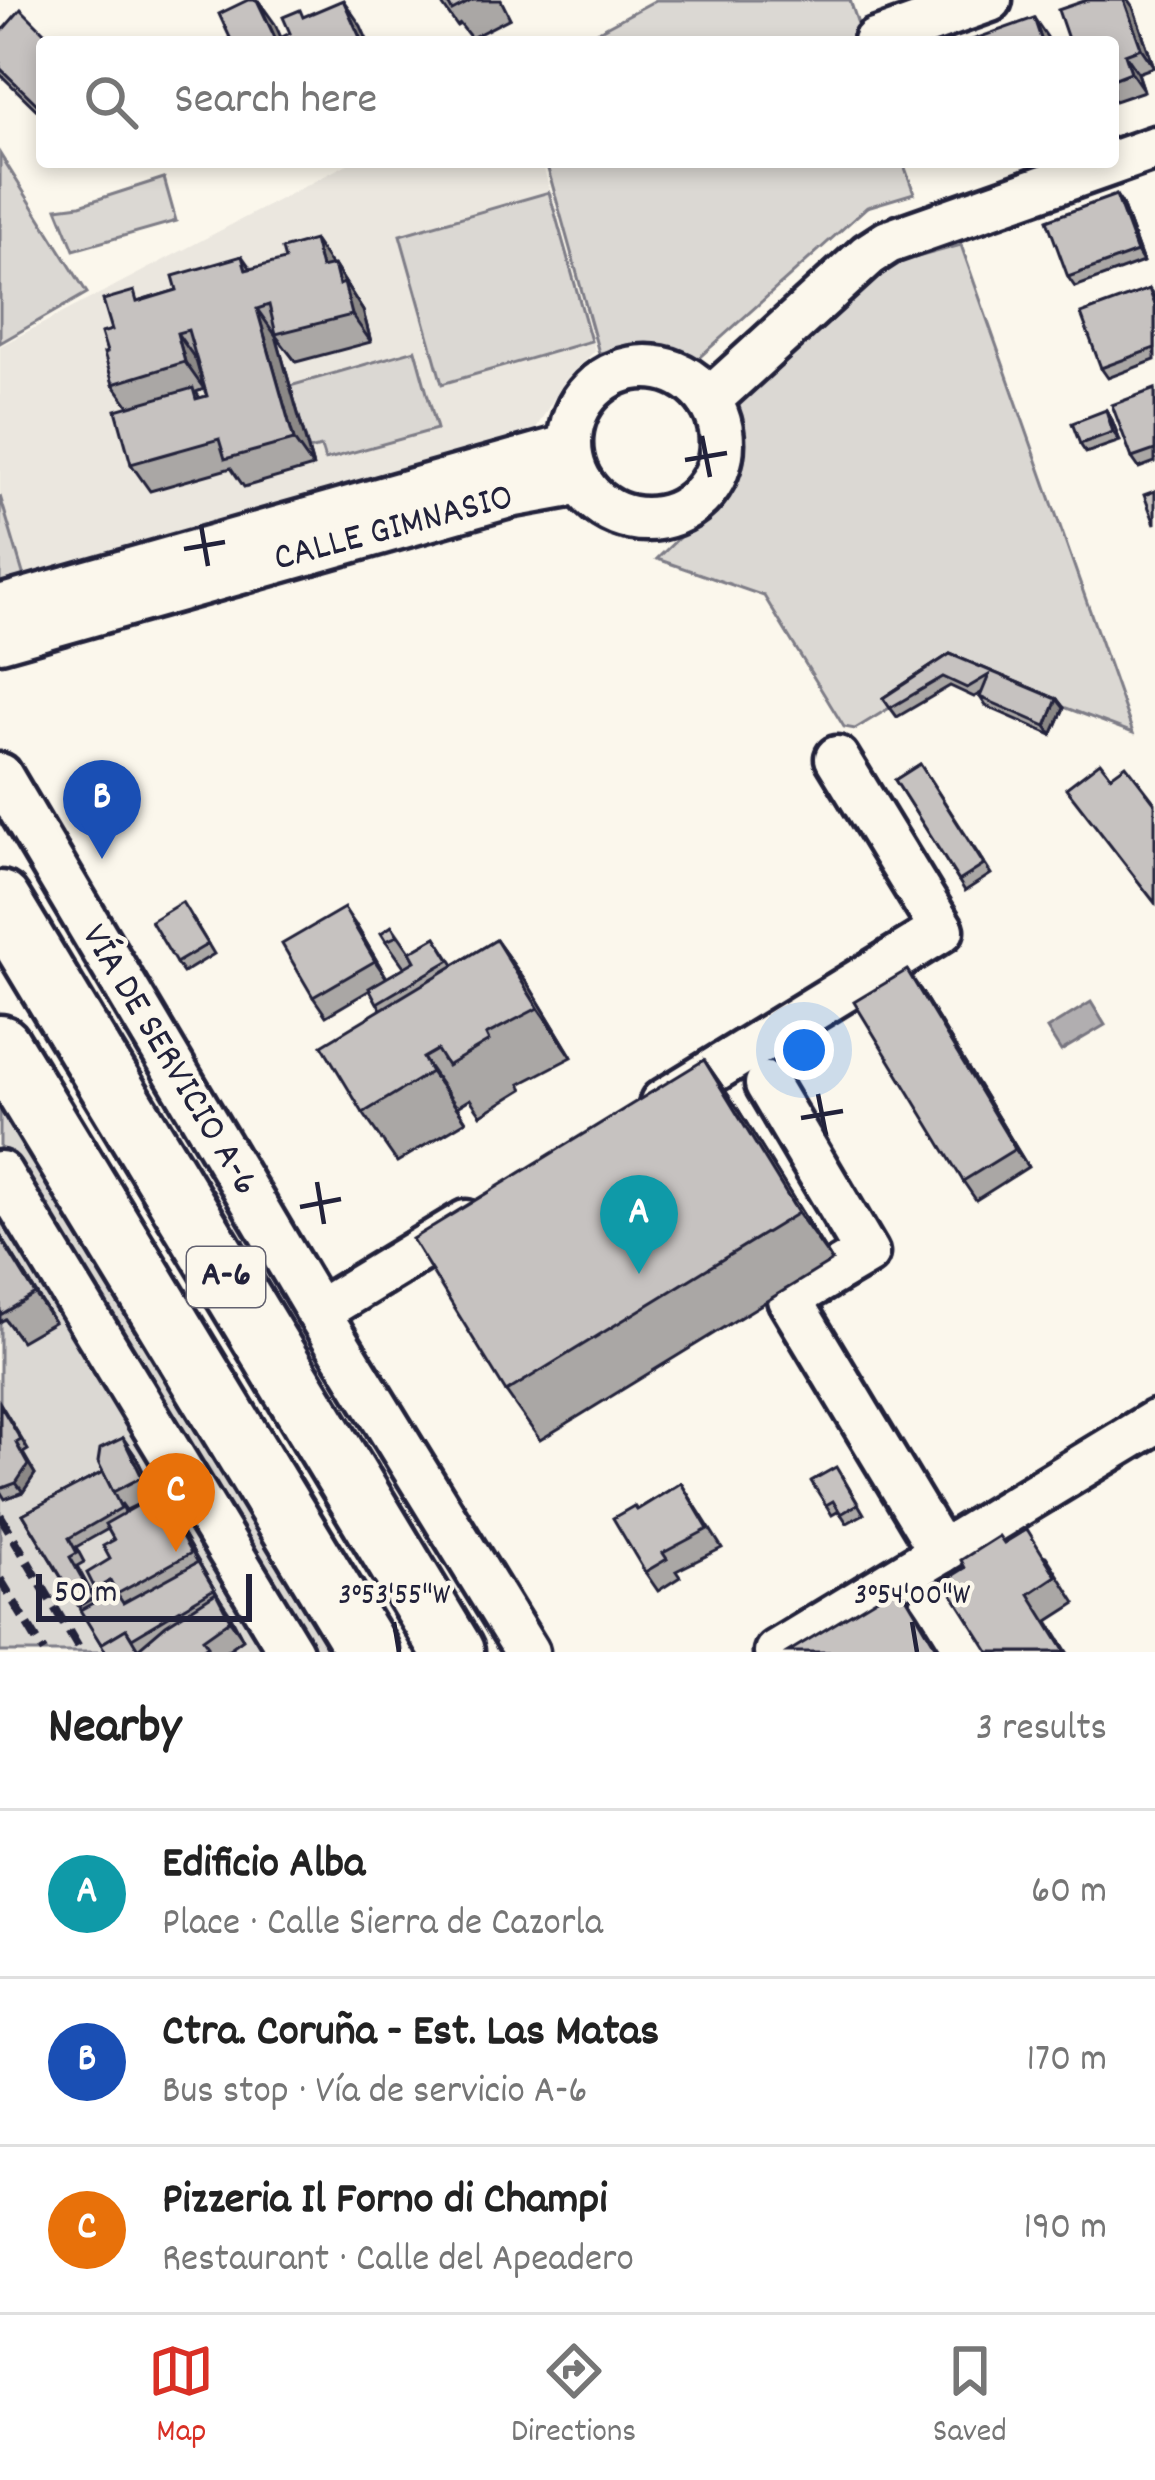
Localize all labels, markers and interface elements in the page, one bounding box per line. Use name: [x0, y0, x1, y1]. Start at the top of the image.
search box: [36, 36, 1119, 168]
icon: search: [78, 69, 144, 135]
text: Search here: [174, 70, 377, 134]
street label: CALLE GIMNASIO: [268, 472, 520, 588]
pin: B: [63, 760, 141, 859]
street label: VÍA DE SERVICIO A-6: [65, 915, 271, 1207]
your location: [774, 1020, 834, 1080]
pin: A: [600, 1175, 678, 1274]
road number: A-6: [187, 1247, 265, 1307]
pin: C: [137, 1453, 215, 1552]
scale bar: [36, 1568, 252, 1621]
text: 50 m: [54, 1571, 118, 1618]
text: 3°53'55"W: [338, 1576, 451, 1619]
text: 3°54'00"W: [854, 1576, 971, 1619]
text: Nearby: [48, 1694, 181, 1766]
text: 3 results: [976, 1703, 1107, 1758]
text: Edificio Alba: [162, 1834, 365, 1898]
text: A: [76, 1866, 98, 1921]
text: 60 m: [1031, 1866, 1107, 1921]
text: Place · Calle Sierra de Cazorla: [162, 1898, 603, 1953]
text: Ctra. Coruña - Est. Las Matas: [162, 2002, 659, 2066]
text: B: [78, 2034, 96, 2089]
text: 170 m: [1027, 2034, 1107, 2089]
text: Bus stop · Vía de servicio A-6: [162, 2066, 587, 2121]
text: Pizzeria Il Forno di Champi: [162, 2170, 607, 2234]
text: C: [77, 2202, 97, 2257]
text: 190 m: [1024, 2202, 1107, 2257]
text: Restaurant · Calle del Apeadero: [162, 2234, 634, 2289]
tab: Map: [148, 2338, 214, 2457]
tab: Directions: [511, 2338, 636, 2457]
tab: Saved: [933, 2338, 1007, 2457]

